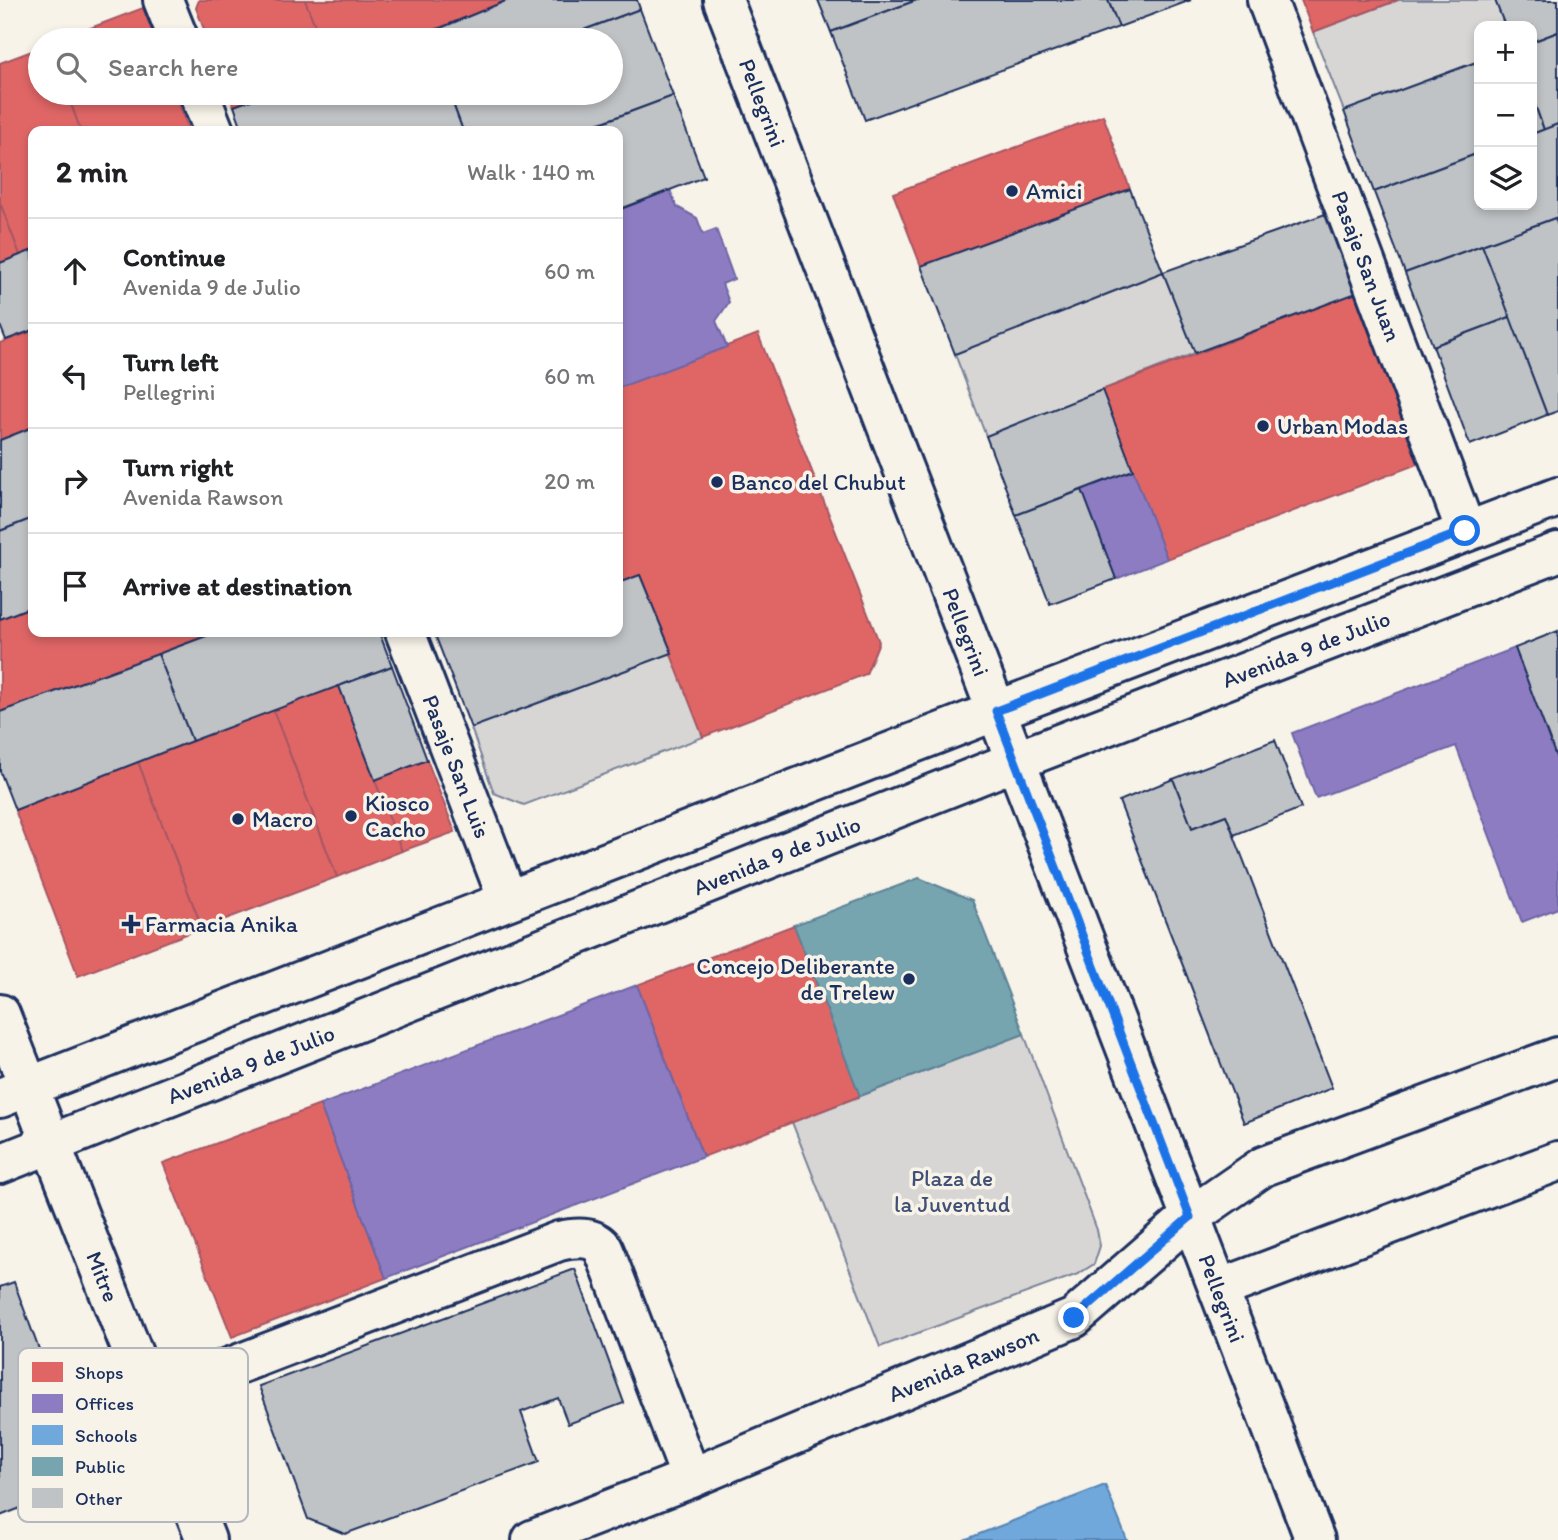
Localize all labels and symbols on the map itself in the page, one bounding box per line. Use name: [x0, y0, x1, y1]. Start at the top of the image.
street label: Pellegrini: [733, 55, 792, 151]
place label: Amici: [1026, 177, 1082, 205]
marker: Amici: [1004, 183, 1020, 199]
street label: Pasaje San Juan: [1326, 186, 1408, 345]
place label: Urban Modas: [1277, 412, 1408, 440]
marker: Urban Modas: [1255, 418, 1271, 434]
place label: Banco del Chubut: [731, 468, 906, 496]
marker: Banco del Chubut: [709, 474, 725, 490]
route start: [1449, 515, 1480, 546]
street label: Pellegrini: [936, 584, 996, 680]
street label: Avenida 9 de Julio: [1218, 604, 1394, 694]
street label: Pasaje San Luis: [416, 691, 497, 842]
place label: Kiosco Cacho: [365, 789, 430, 843]
place label: Macro: [252, 805, 313, 833]
marker: Kiosco Cacho: [343, 808, 359, 824]
street label: Avenida 9 de Julio: [689, 810, 865, 901]
marker: Macro: [230, 811, 246, 827]
place label: Farmacia Anika: [145, 910, 298, 938]
marker: Farmacia Anika: [123, 916, 139, 932]
place label: Concejo Deliberante de Trelew: [696, 952, 895, 1006]
marker: Concejo Deliberante de Trelew: [901, 971, 917, 987]
street label: Avenida 9 de Julio: [163, 1019, 339, 1110]
park label: Plaza de la Juventud: [894, 1164, 1010, 1218]
street label: Mitre: [80, 1247, 125, 1306]
street label: Pellegrini: [1192, 1250, 1252, 1346]
route end: [1058, 1302, 1089, 1333]
street label: Avenida Rawson: [884, 1320, 1043, 1408]
legend: [18, 1348, 248, 1522]
text: Shops: [75, 1361, 124, 1384]
text: Offices: [75, 1392, 134, 1415]
text: Schools: [75, 1424, 138, 1447]
text: Public: [75, 1455, 125, 1478]
text: Other: [75, 1487, 123, 1510]

